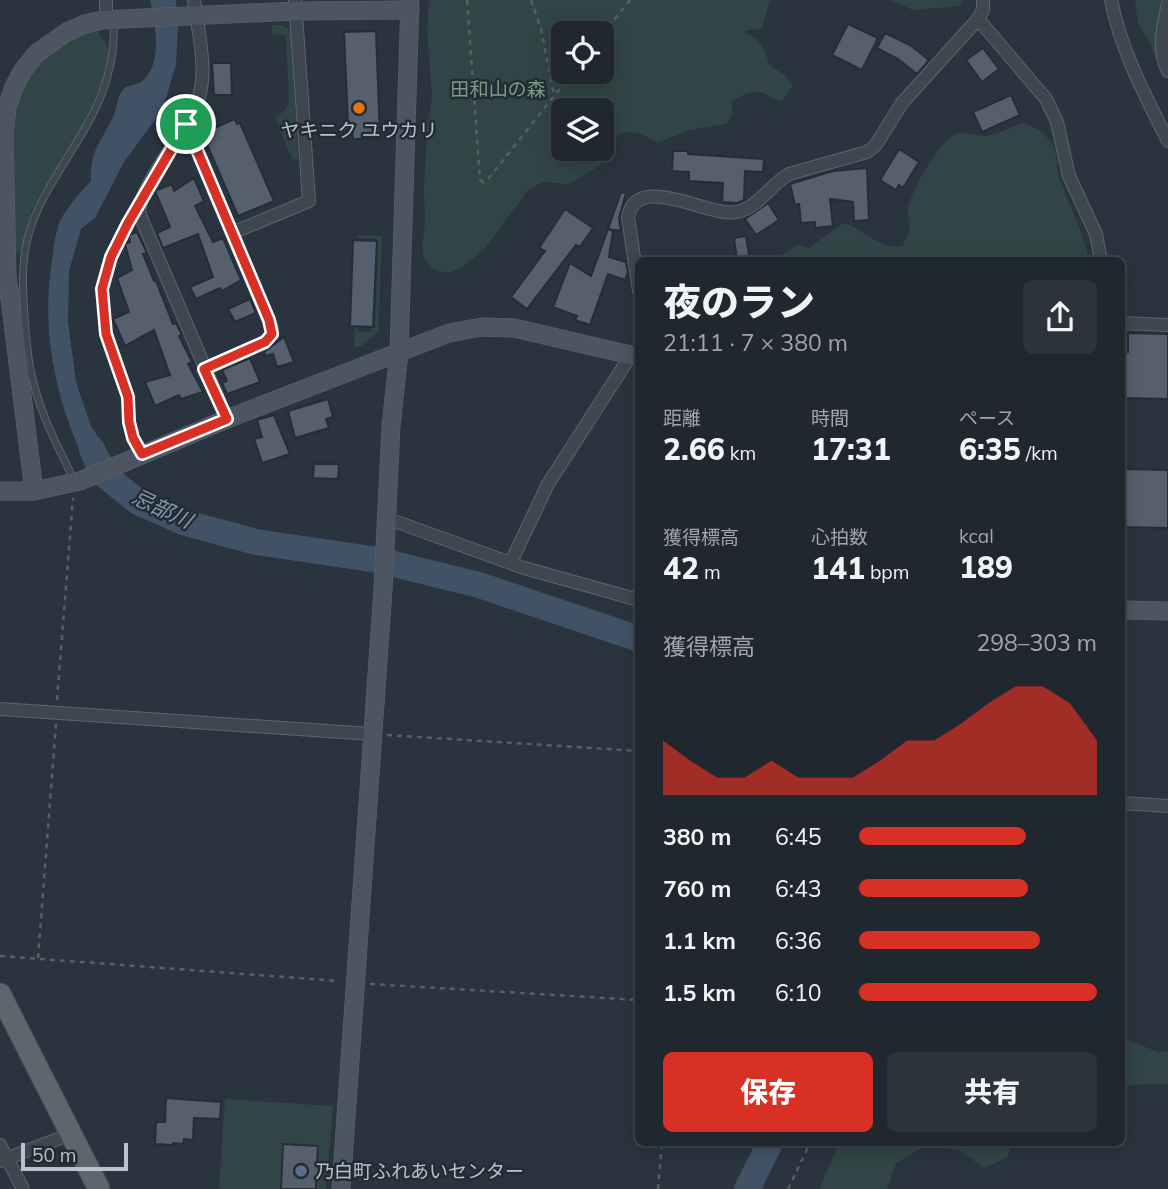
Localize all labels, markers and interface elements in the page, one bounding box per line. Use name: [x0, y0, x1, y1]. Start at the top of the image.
map controls: [551, 21, 614, 161]
button: locate: [551, 21, 614, 84]
park label: 田和山の森: [450, 77, 546, 101]
pin: [156, 94, 216, 154]
button: layers: [551, 98, 614, 161]
marker: ヤキニク ユウカリ: [351, 100, 367, 116]
icon: arrive: [167, 105, 205, 143]
place label: ヤキニク ユウカリ: [281, 118, 437, 142]
text: 夜のラン: [663, 278, 815, 326]
button: share: [1023, 280, 1097, 354]
text: 21:11 · 7 × 380 m: [663, 328, 848, 357]
text: 距離: [663, 406, 701, 430]
text: 時間: [811, 406, 849, 430]
text: ペース: [959, 406, 1015, 430]
text: 2.66: [663, 430, 725, 468]
text: 17:31: [811, 430, 891, 468]
text: 6:35: [959, 430, 1021, 468]
text: km: [725, 441, 756, 465]
text: /km: [1021, 441, 1058, 465]
water label: 忌部川: [128, 483, 198, 534]
text: kcal: [959, 524, 994, 548]
text: 獲得標高: [663, 525, 739, 549]
text: 心拍数: [811, 525, 868, 549]
text: 189: [959, 548, 1013, 586]
text: 42: [663, 549, 699, 587]
text: 141: [811, 549, 865, 587]
text: m: [699, 560, 721, 584]
text: bpm: [865, 560, 909, 584]
text: 298–303 m: [976, 628, 1097, 657]
text: 獲得標高: [663, 632, 755, 661]
text: 380 m: [663, 822, 731, 851]
text: 6:45: [775, 822, 822, 851]
text: 760 m: [663, 874, 731, 903]
text: 6:43: [775, 874, 822, 903]
text: 1.1 km: [663, 926, 736, 955]
text: 6:36: [775, 926, 822, 955]
text: 1.5 km: [663, 978, 736, 1007]
text: 6:10: [775, 978, 822, 1007]
button: 保存: [663, 1052, 873, 1132]
button: 共有: [887, 1052, 1097, 1132]
scale bar: [21, 1140, 128, 1172]
text: 50 m: [32, 1143, 76, 1167]
place label: 乃白町ふれあいセンター: [315, 1159, 524, 1183]
marker: 乃白町ふれあいセンター: [293, 1163, 309, 1179]

